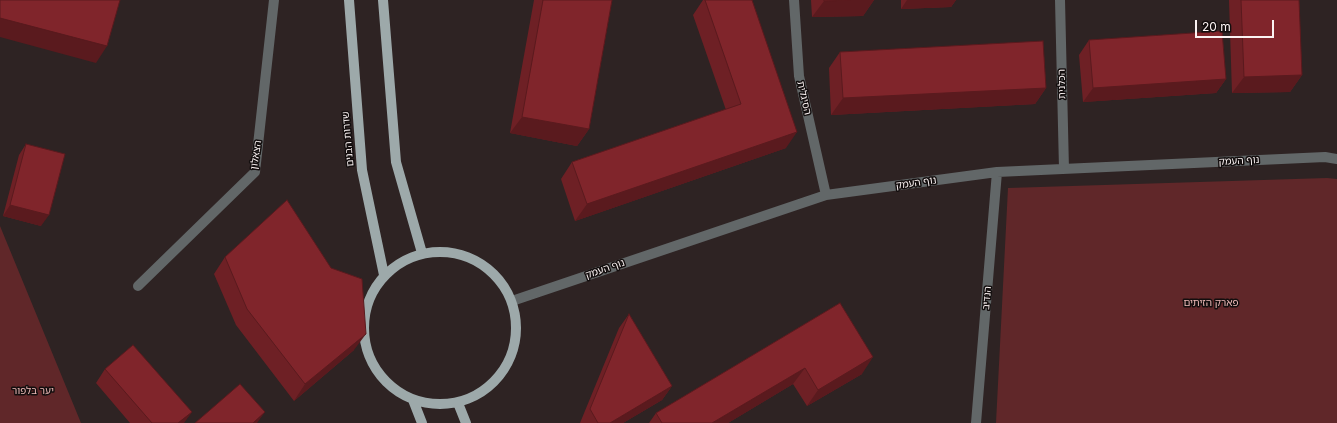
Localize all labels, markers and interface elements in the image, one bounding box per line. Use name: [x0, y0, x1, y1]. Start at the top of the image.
scale bar: [1197, 12, 1276, 38]
text: 20 m: [1202, 19, 1231, 34]
street label: הכלנית: [1056, 69, 1068, 99]
street label: הסיגלית: [794, 80, 814, 116]
street label: שדרות הבנים: [340, 111, 356, 167]
street label: הצאלון: [248, 140, 264, 170]
street label: נוף העמק: [1218, 154, 1260, 168]
street label: נוף העמק: [895, 174, 937, 192]
street label: נוף העמק: [584, 257, 626, 281]
street label: הנדיב: [980, 286, 994, 310]
park label: פארק הזיתים: [1183, 297, 1239, 309]
park label: יער בלפור: [12, 385, 54, 397]

